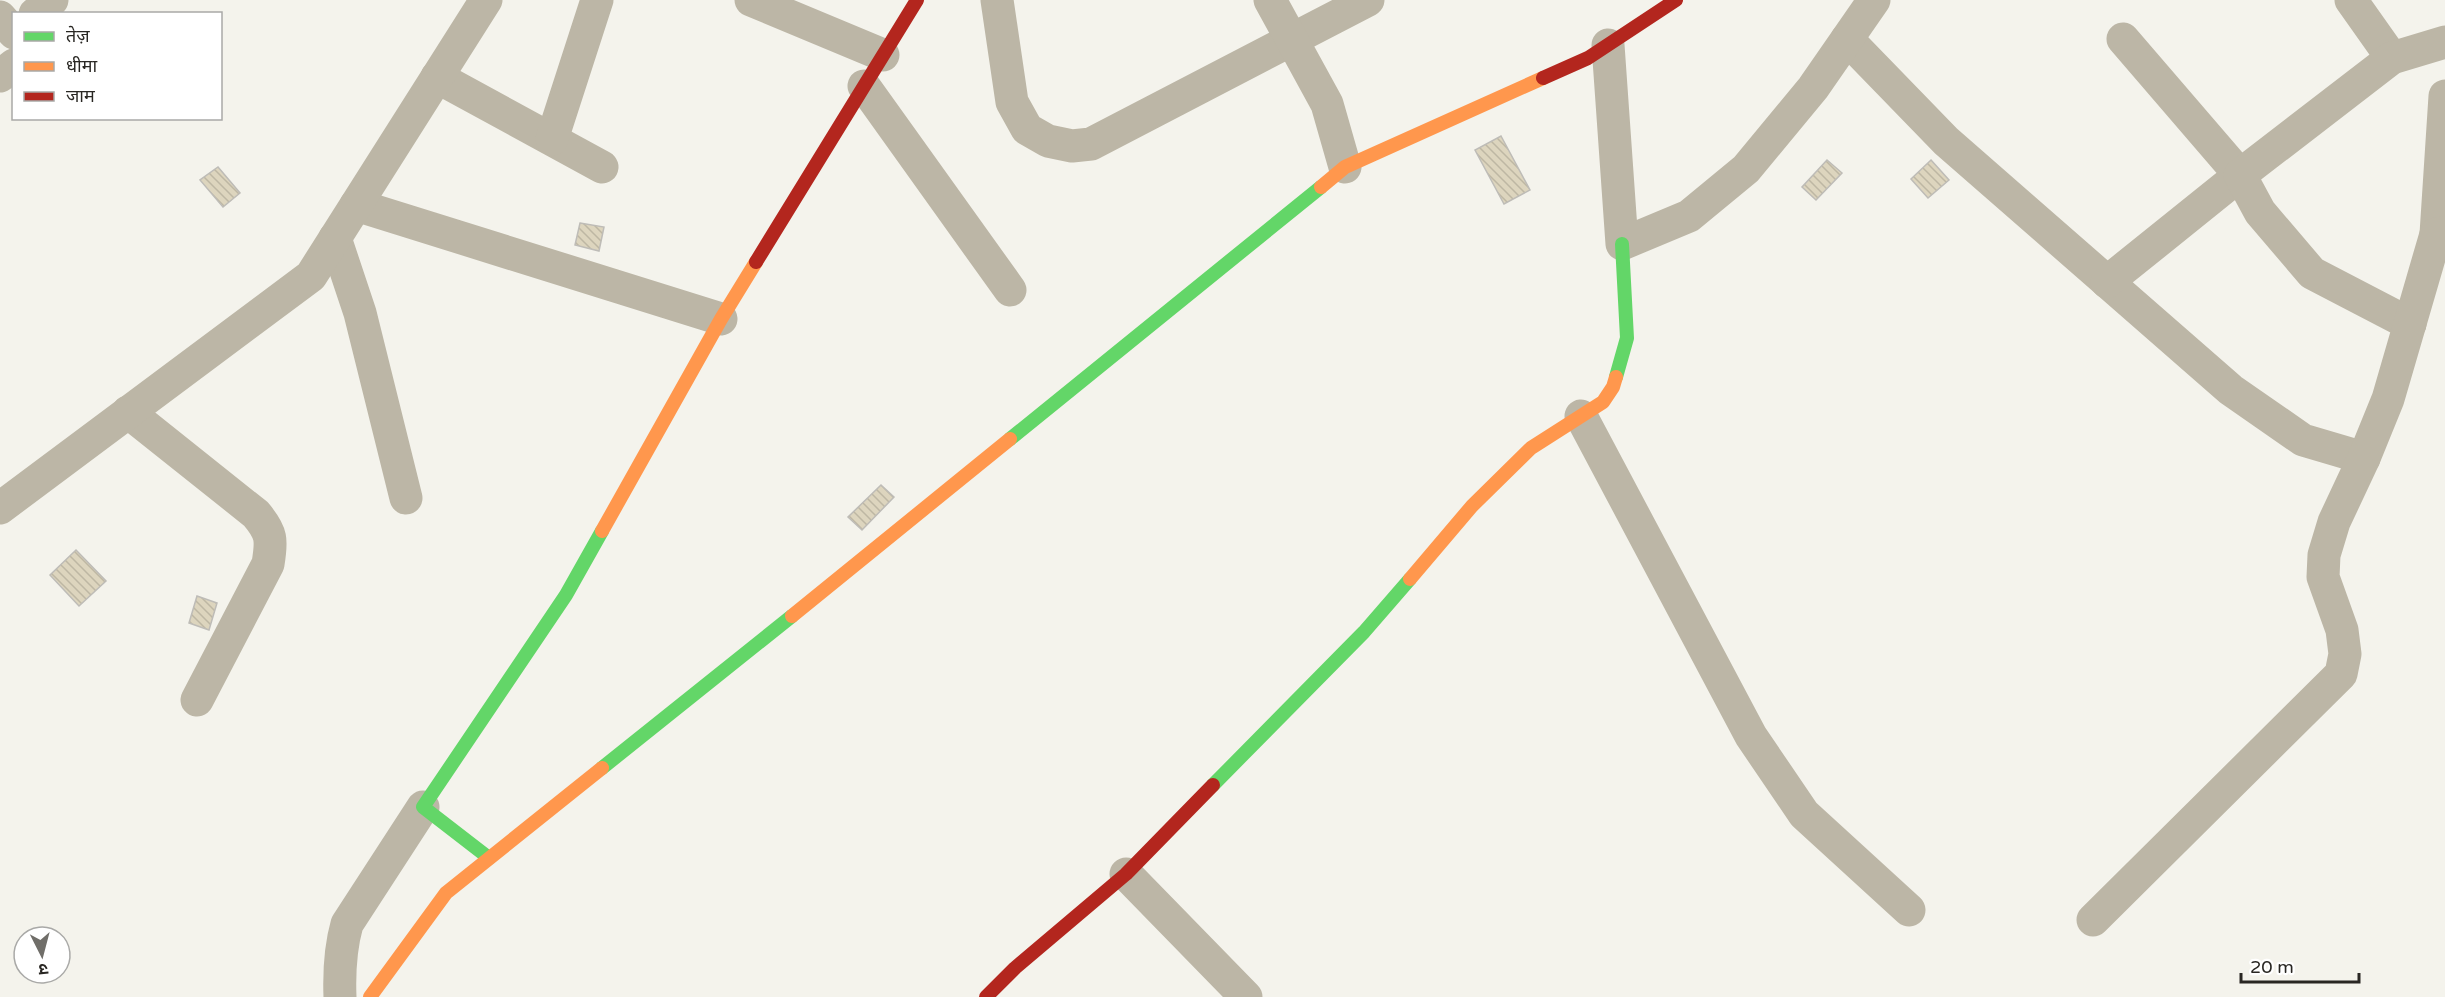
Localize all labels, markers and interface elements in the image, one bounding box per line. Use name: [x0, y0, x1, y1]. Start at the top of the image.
legend: [12, 12, 222, 120]
text: तेज़: [66, 25, 90, 47]
text: धीमा: [66, 55, 97, 77]
text: जाम: [66, 85, 96, 107]
north arrow: [12, 925, 72, 985]
scale bar: [2241, 946, 2360, 984]
text: 20 m: [2250, 956, 2294, 978]
text: उ: [37, 958, 49, 979]

